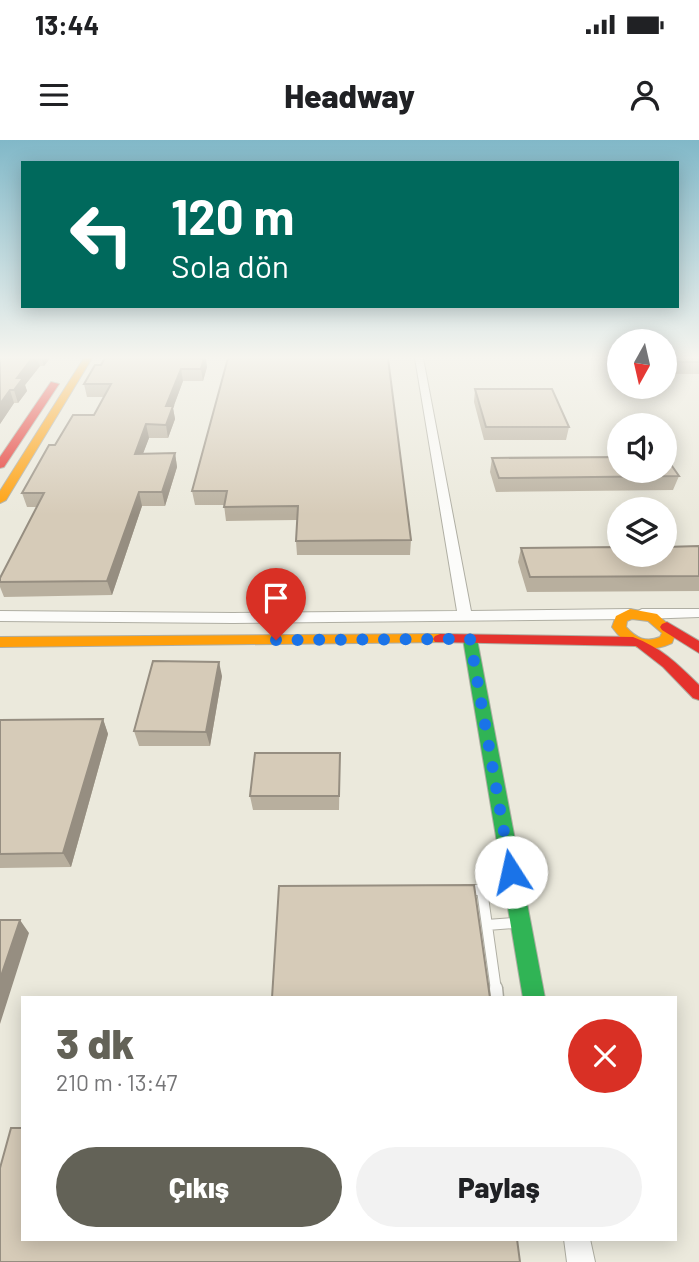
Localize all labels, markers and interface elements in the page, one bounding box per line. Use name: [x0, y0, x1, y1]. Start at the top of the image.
text: 13:44: [35, 9, 99, 40]
icon: menu: [35, 76, 73, 114]
text: Headway: [284, 76, 415, 114]
icon: person: [626, 76, 664, 114]
text: 120 m: [171, 186, 294, 245]
icon: left: [56, 189, 147, 280]
text: Sola dön: [171, 246, 289, 284]
north arrow: [607, 329, 677, 399]
map controls: [607, 329, 677, 567]
button: sound: [607, 413, 677, 483]
button: layers: [607, 497, 677, 567]
pin: [246, 568, 306, 640]
icon: arrive: [257, 579, 295, 617]
position arrow: [474, 835, 548, 909]
text: 3 dk: [56, 1017, 134, 1067]
button: close: [568, 1019, 642, 1093]
text: 210 m · 13:47: [56, 1068, 177, 1096]
button: Çıkış: [56, 1147, 342, 1227]
button: Paylaş: [356, 1147, 642, 1227]

